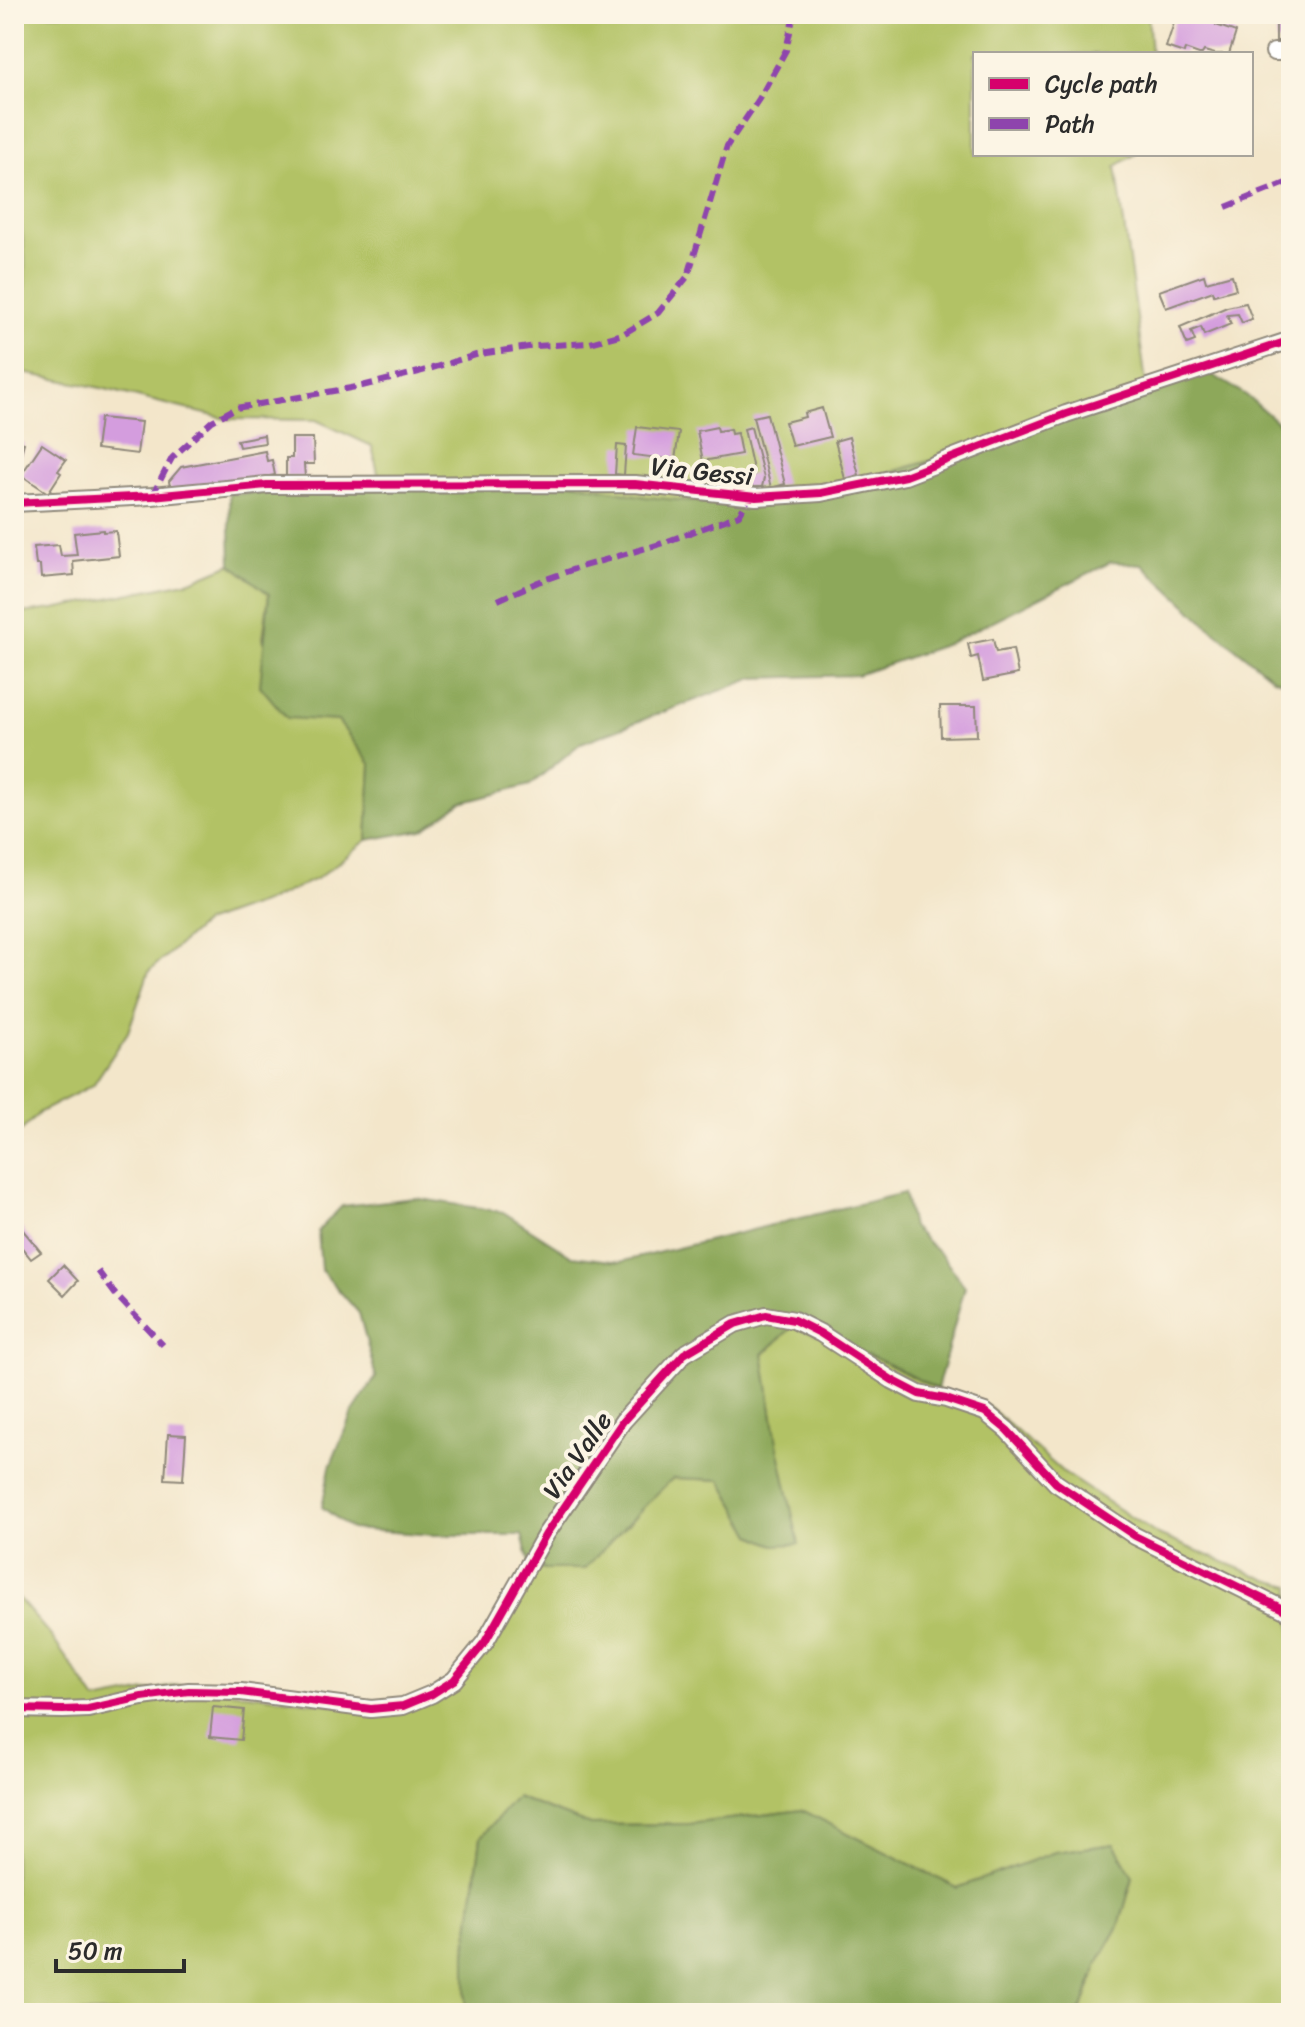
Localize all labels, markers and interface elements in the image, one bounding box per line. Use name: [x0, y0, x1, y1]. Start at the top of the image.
legend: [973, 52, 1253, 156]
text: Cycle path: [1045, 63, 1158, 105]
text: Path: [1045, 103, 1095, 145]
street label: Via Gessi: [649, 443, 756, 499]
street label: Via Valle: [530, 1401, 624, 1509]
scale bar: [56, 1923, 184, 1973]
text: 50 m: [68, 1930, 123, 1972]

